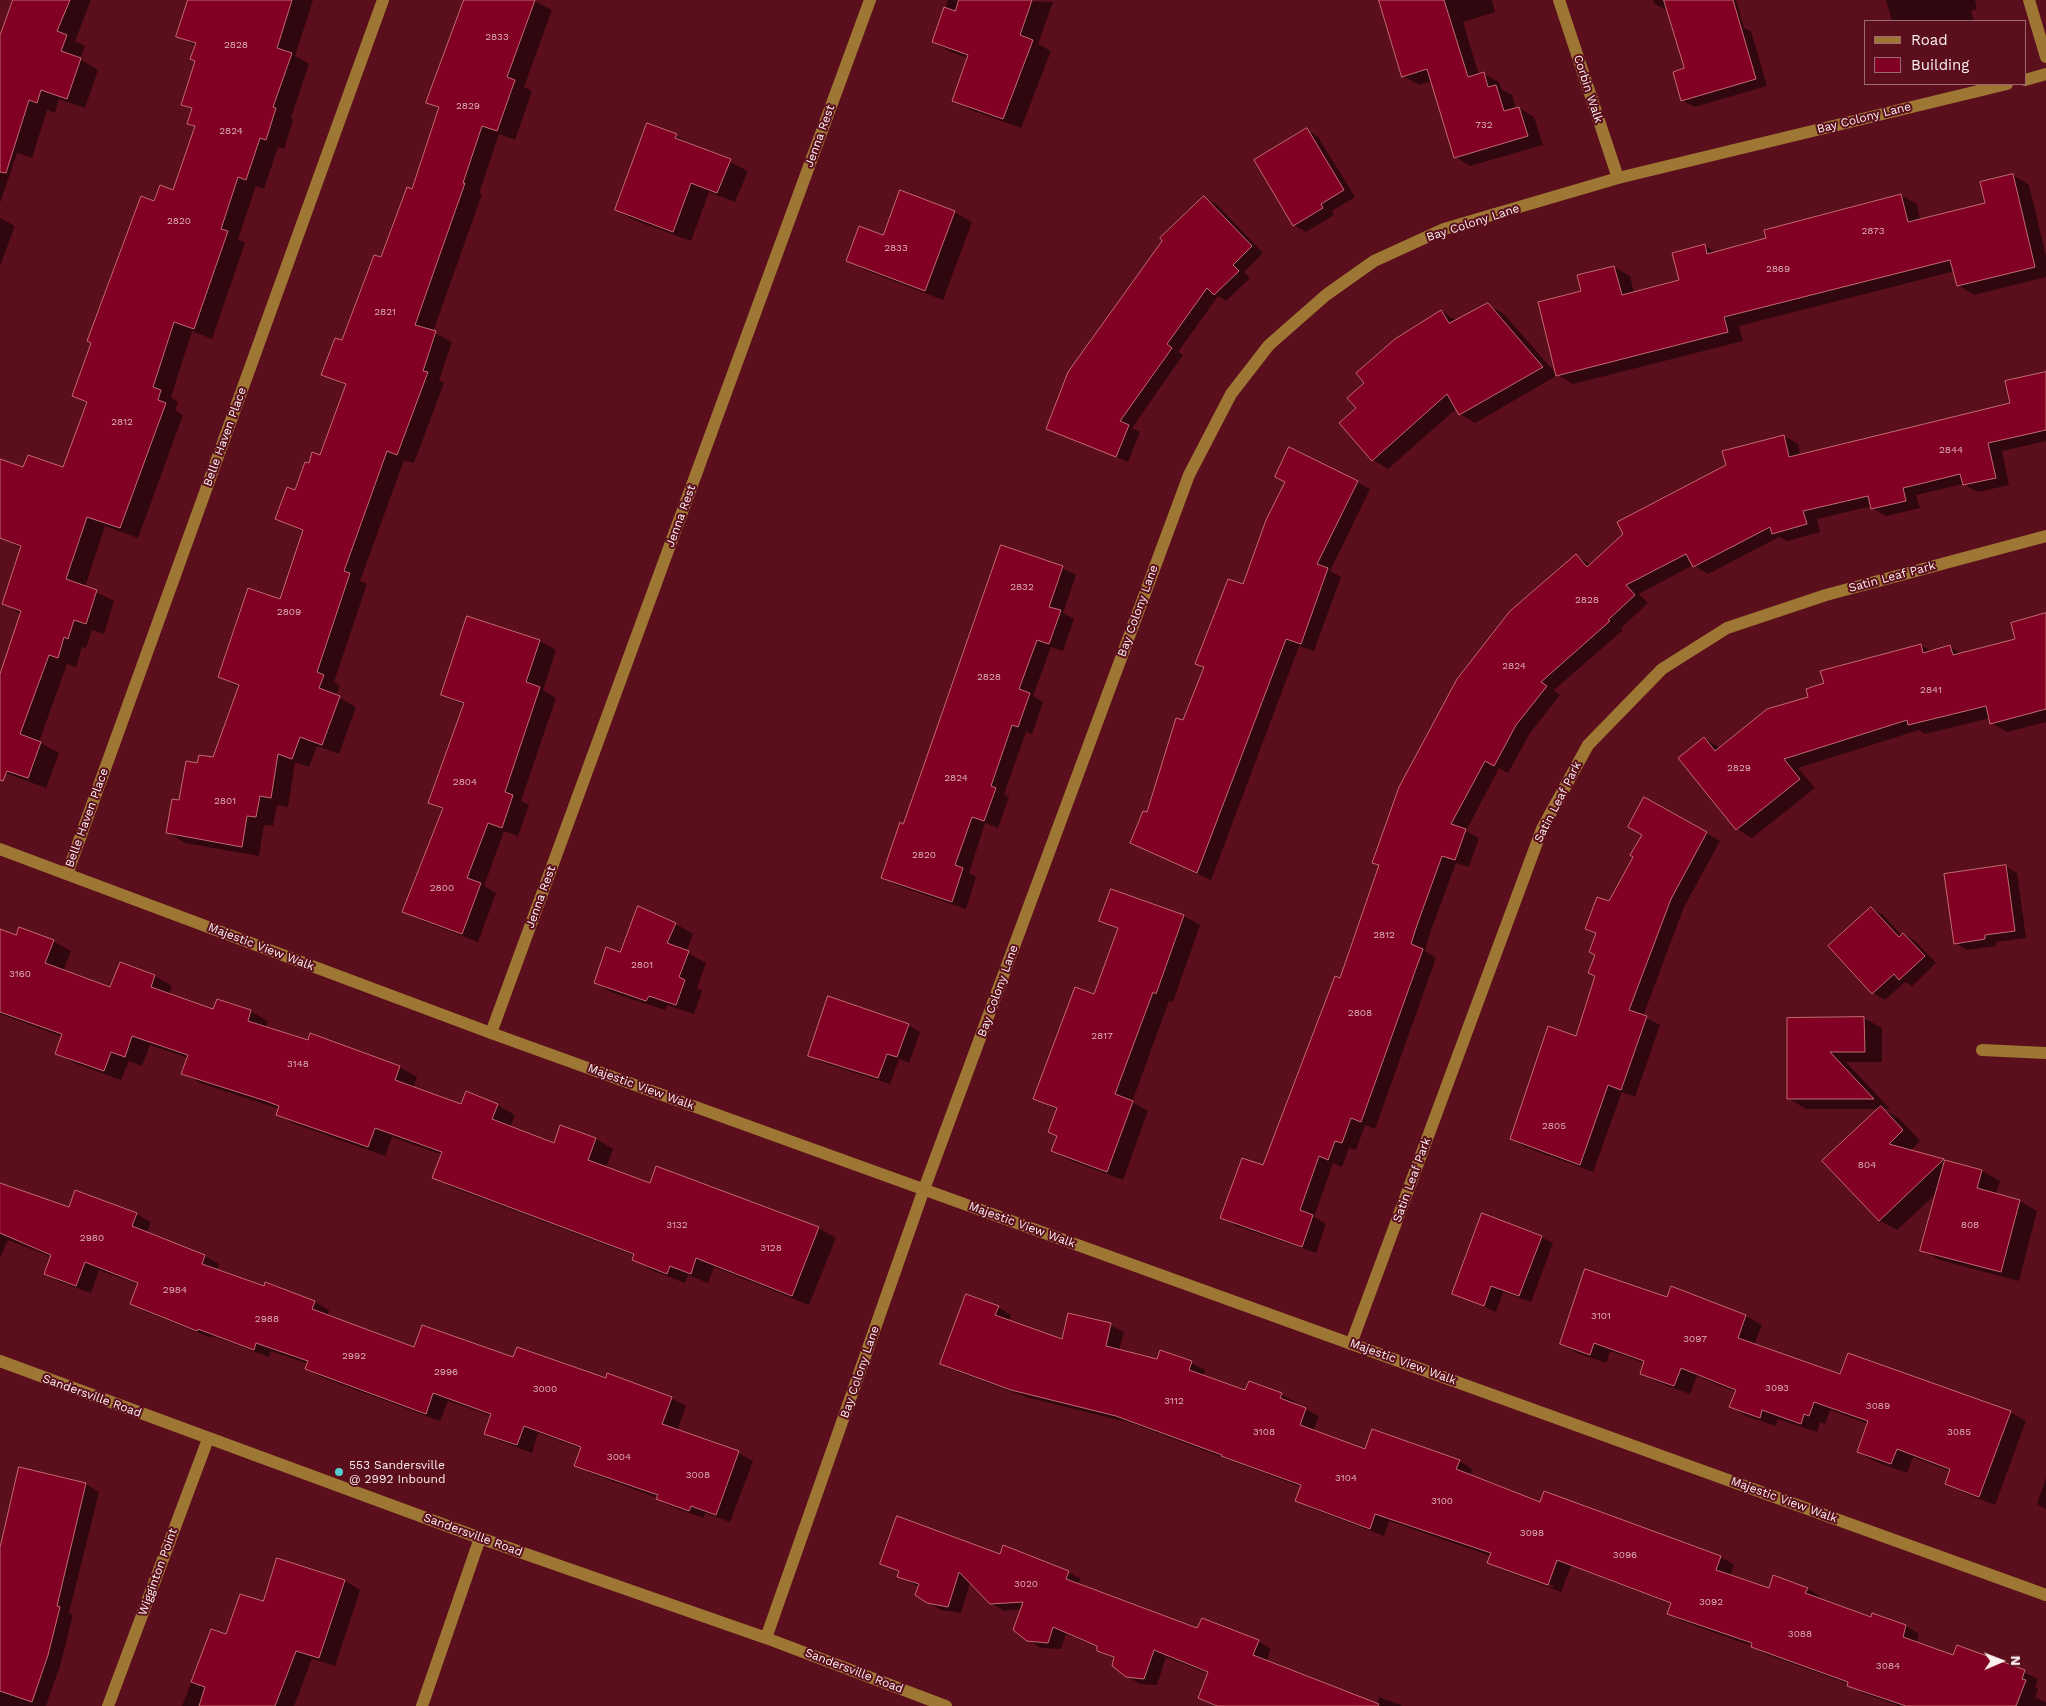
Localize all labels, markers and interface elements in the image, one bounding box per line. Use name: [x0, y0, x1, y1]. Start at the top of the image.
legend: [1864, 20, 2026, 85]
house number: 2833: [485, 31, 509, 43]
text: Road: [1911, 31, 1948, 49]
house number: 2828: [224, 39, 248, 51]
street label: Corbin Walk: [1570, 53, 1606, 125]
text: Building: [1911, 56, 1969, 74]
street label: Bay Colony Lane: [1815, 99, 1913, 137]
house number: 2829: [456, 100, 480, 112]
street label: Jenna Rest: [802, 103, 838, 169]
house number: 732: [1475, 119, 1493, 131]
house number: 2824: [219, 125, 243, 137]
street label: Bay Colony Lane: [1425, 201, 1521, 245]
house number: 2820: [167, 215, 191, 227]
house number: 2873: [1861, 225, 1885, 237]
house number: 2833: [884, 242, 908, 254]
house number: 2869: [1766, 263, 1790, 275]
house number: 2821: [374, 306, 396, 318]
street label: Belle Haven Place: [200, 385, 250, 489]
house number: 2812: [111, 416, 133, 428]
house number: 2844: [1939, 444, 1963, 456]
street label: Jenna Rest: [663, 483, 699, 549]
street label: Satin Leaf Park: [1847, 559, 1937, 595]
street label: Bay Colony Lane: [1115, 563, 1161, 659]
house number: 2832: [1010, 581, 1034, 593]
house number: 2828: [1575, 594, 1599, 606]
house number: 2809: [277, 606, 301, 618]
house number: 2824: [1502, 660, 1526, 672]
house number: 2828: [977, 671, 1001, 683]
house number: 2841: [1920, 684, 1942, 696]
street label: Satin Leaf Park: [1531, 759, 1585, 845]
house number: 2829: [1727, 762, 1751, 774]
street label: Belle Haven Place: [62, 766, 112, 870]
house number: 2824: [944, 772, 968, 784]
house number: 2804: [453, 776, 477, 788]
house number: 2801: [214, 795, 236, 807]
house number: 2820: [912, 849, 936, 861]
street label: Jenna Rest: [523, 864, 559, 930]
house number: 2800: [430, 882, 454, 894]
street label: Majestic View Walk: [206, 920, 316, 974]
house number: 2812: [1373, 929, 1395, 941]
street label: Bay Colony Lane: [975, 943, 1021, 1039]
house number: 2801: [631, 959, 653, 971]
house number: 3160: [9, 968, 31, 980]
house number: 2808: [1348, 1007, 1372, 1019]
house number: 2817: [1091, 1030, 1113, 1042]
house number: 3148: [287, 1058, 309, 1070]
street label: Majestic View Walk: [586, 1061, 696, 1113]
house number: 2805: [1542, 1120, 1566, 1132]
street label: Satin Leaf Park: [1390, 1136, 1434, 1224]
house number: 804: [1858, 1159, 1876, 1171]
street label: Majestic View Walk: [967, 1199, 1077, 1251]
house number: 3132: [666, 1219, 688, 1231]
house number: 808: [1961, 1219, 1979, 1231]
house number: 2980: [80, 1232, 104, 1244]
house number: 3128: [760, 1242, 782, 1254]
house number: 2984: [163, 1284, 187, 1296]
house number: 3101: [1591, 1310, 1611, 1322]
house number: 2988: [255, 1313, 279, 1325]
street label: Bay Colony Lane: [837, 1324, 883, 1420]
house number: 3097: [1683, 1333, 1707, 1345]
street label: Majestic View Walk: [1348, 1336, 1458, 1388]
house number: 2992: [342, 1350, 366, 1362]
house number: 2996: [434, 1366, 458, 1378]
street label: Sandersville Road: [41, 1371, 143, 1421]
house number: 3093: [1765, 1382, 1789, 1394]
house number: 3000: [533, 1383, 557, 1395]
house number: 3112: [1164, 1395, 1184, 1407]
house number: 3089: [1866, 1400, 1890, 1412]
house number: 3108: [1253, 1426, 1275, 1438]
house number: 3085: [1947, 1426, 1971, 1438]
house number: 3004: [607, 1451, 631, 1463]
place label: 553 Sandersville @ 2992 Inbound: [349, 1458, 445, 1486]
marker: 553 Sandersville @ 2992 Inbound: [333, 1466, 345, 1478]
house number: 3008: [686, 1469, 710, 1481]
house number: 3104: [1335, 1472, 1357, 1484]
street label: Majestic View Walk: [1729, 1474, 1839, 1526]
house number: 3100: [1431, 1495, 1453, 1507]
street label: Sandersville Road: [422, 1510, 524, 1560]
street label: Wigginton Point: [136, 1526, 180, 1618]
house number: 3098: [1520, 1527, 1544, 1539]
house number: 3096: [1613, 1549, 1637, 1561]
house number: 3020: [1014, 1578, 1038, 1590]
house number: 3092: [1699, 1596, 1723, 1608]
house number: 3088: [1788, 1628, 1812, 1640]
north arrow: [1976, 1636, 2026, 1686]
street label: Sandersville Road: [803, 1646, 905, 1696]
text: N: [2008, 1655, 2024, 1666]
house number: 3084: [1876, 1660, 1900, 1672]

